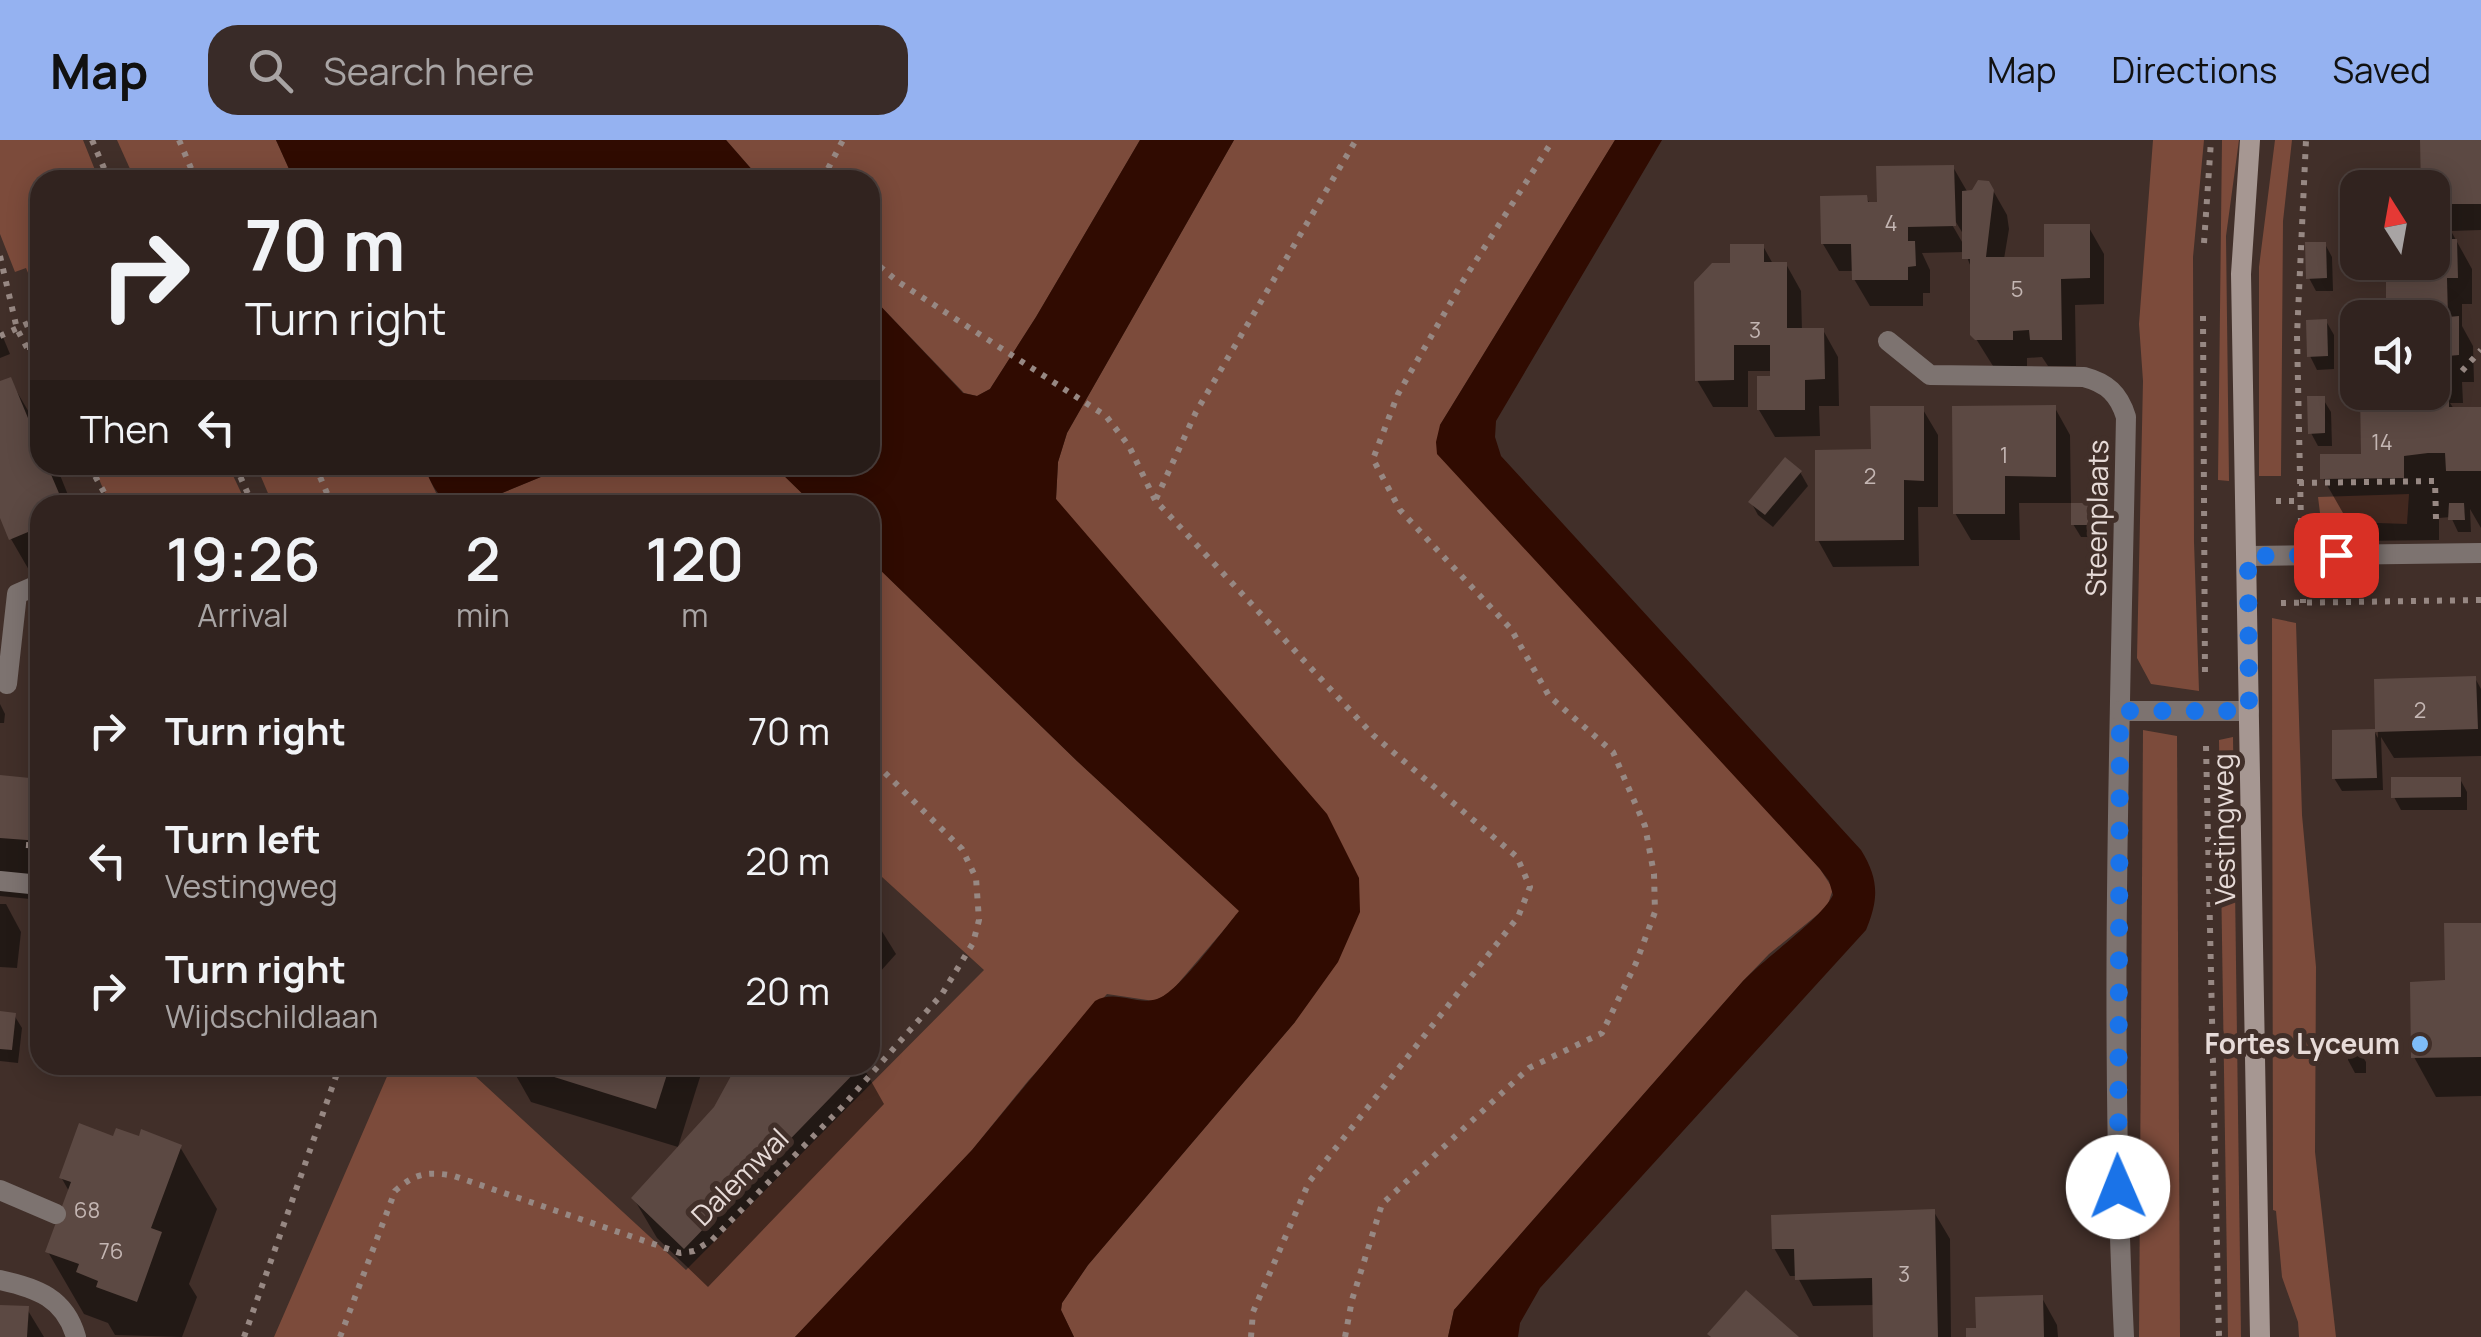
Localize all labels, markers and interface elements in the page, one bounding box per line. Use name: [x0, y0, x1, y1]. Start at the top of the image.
search box: [208, 25, 908, 115]
text: Map: [50, 38, 148, 103]
icon: search: [243, 43, 298, 98]
text: Search here: [323, 44, 534, 96]
text: Map: [1987, 46, 2057, 94]
text: Directions: [2112, 46, 2277, 94]
text: Saved: [2332, 46, 2431, 94]
north arrow: [2340, 170, 2450, 280]
map controls: [2340, 170, 2450, 410]
text: 70 m: [245, 196, 405, 292]
house number: 4: [1885, 208, 1897, 238]
icon: right: [80, 210, 210, 340]
house number: 5: [2011, 274, 2023, 304]
text: Turn right: [245, 287, 446, 349]
button: sound: [2340, 300, 2450, 410]
house number: 3: [1749, 315, 1761, 345]
icon: left: [189, 400, 244, 455]
text: Then: [80, 402, 169, 454]
house number: 14: [2371, 427, 2393, 457]
street label: Steenplaats: [2076, 439, 2116, 597]
house number: 1: [2000, 440, 2008, 470]
house number: 2: [1864, 461, 1876, 491]
pin: [2294, 513, 2379, 598]
text: 19:26: [166, 517, 320, 599]
text: 2: [465, 517, 500, 599]
text: 120: [645, 517, 744, 599]
icon: arrive: [2309, 528, 2364, 583]
text: Arrival: [197, 593, 289, 637]
text: min: [456, 593, 510, 637]
text: m: [681, 593, 708, 637]
house number: 2: [2414, 695, 2426, 725]
icon: right: [80, 703, 135, 758]
text: Turn right: [165, 704, 346, 756]
text: 70 m: [748, 704, 830, 756]
street label: Vestingweg: [2203, 753, 2243, 905]
text: Turn left: [165, 812, 321, 864]
icon: left: [80, 833, 135, 888]
text: 20 m: [745, 834, 830, 886]
text: Vestingweg: [165, 864, 338, 908]
text: Turn right: [165, 942, 346, 994]
icon: right: [80, 963, 135, 1018]
text: 20 m: [745, 964, 830, 1016]
text: Wijdschildlaan: [165, 994, 378, 1038]
place label: Fortes Lyceum: [2204, 1024, 2400, 1062]
marker: Fortes Lyceum: [2409, 1033, 2431, 1055]
street label: Dalemwal: [682, 1119, 796, 1233]
position arrow: [2066, 1135, 2170, 1239]
house number: 68: [74, 1195, 100, 1225]
house number: 76: [99, 1236, 123, 1266]
house number: 3: [1898, 1259, 1910, 1289]

